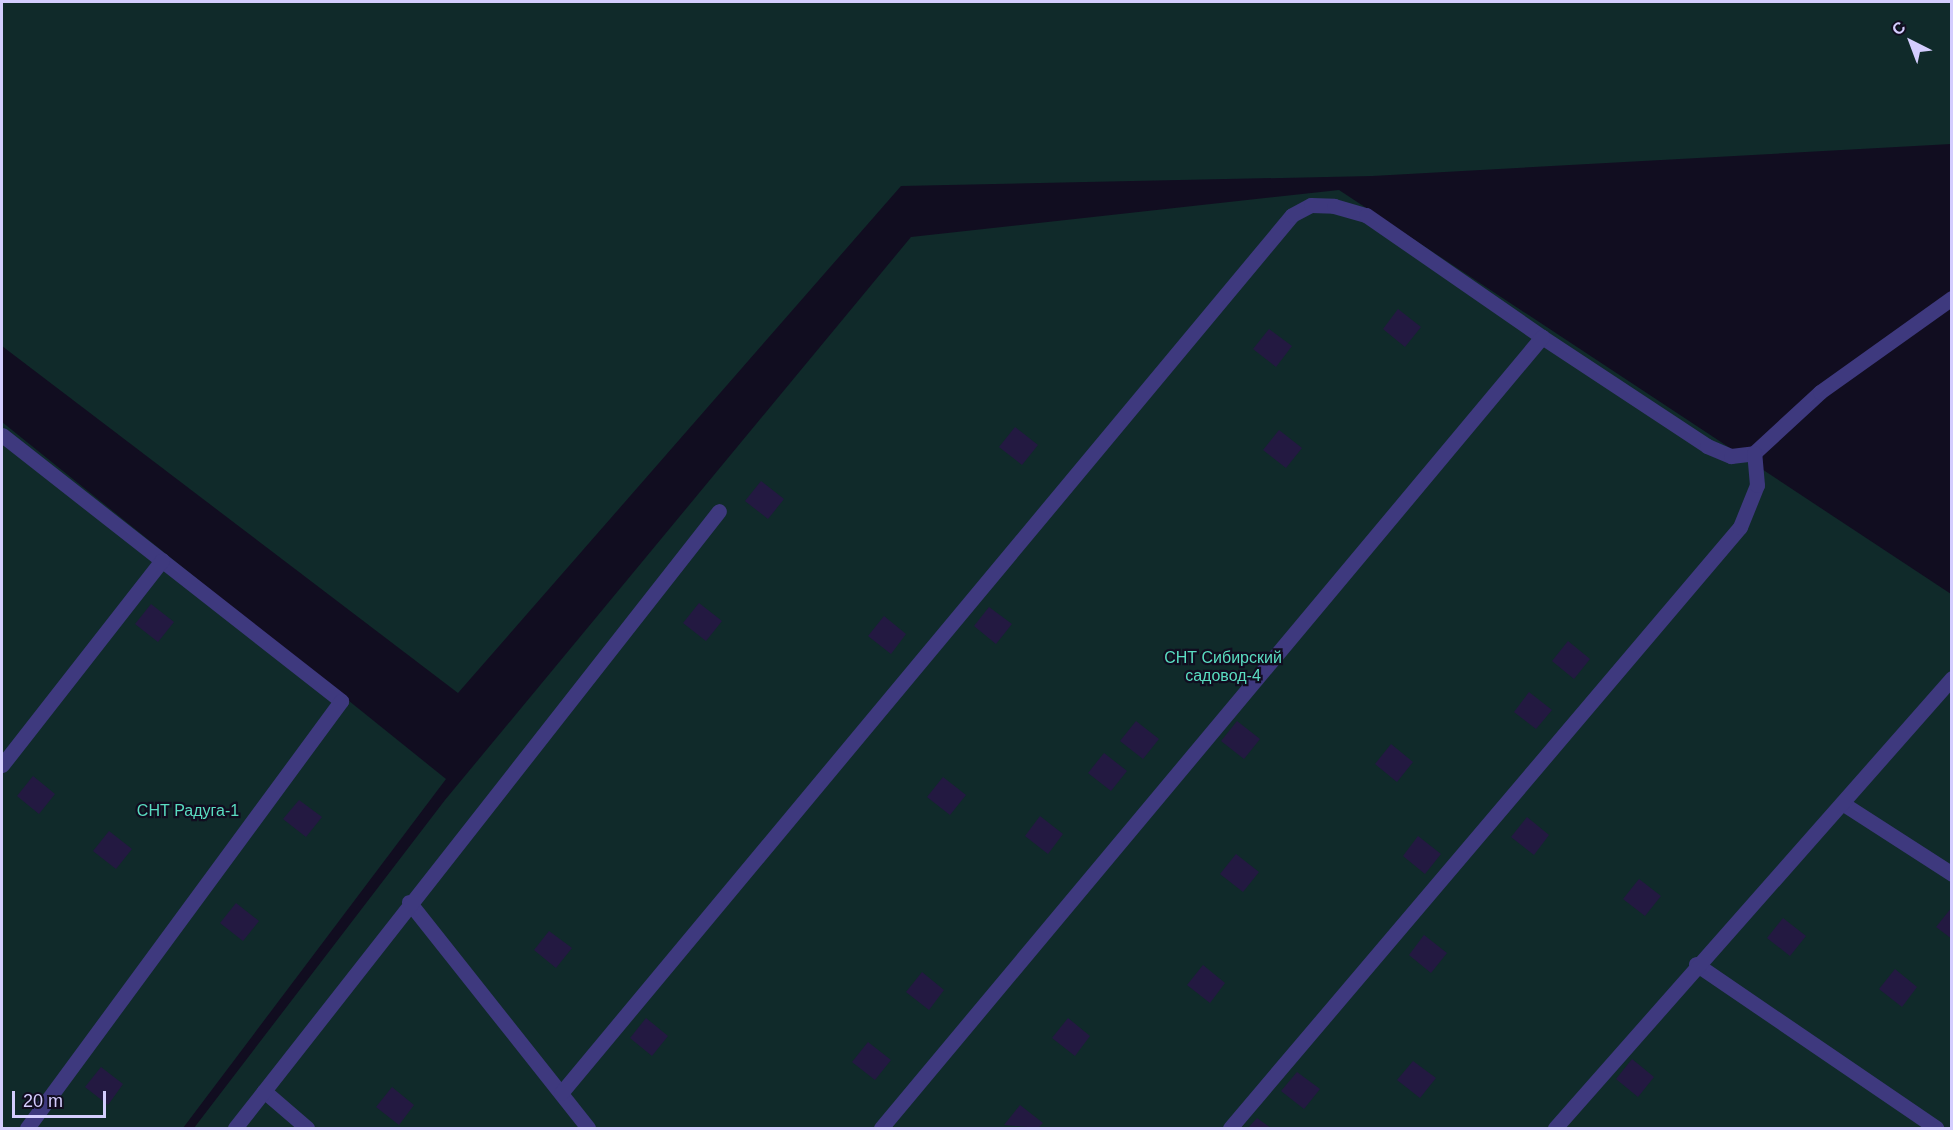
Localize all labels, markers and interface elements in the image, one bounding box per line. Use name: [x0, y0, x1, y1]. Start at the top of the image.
north arrow: [1881, 12, 1941, 72]
text: С: [1889, 18, 1909, 38]
park label: СНТ Сибирский садовод-4: [1164, 648, 1282, 686]
park label: СНТ Радуга-1: [137, 801, 239, 821]
scale bar: [15, 1079, 110, 1117]
text: 20 m: [23, 1091, 63, 1111]

